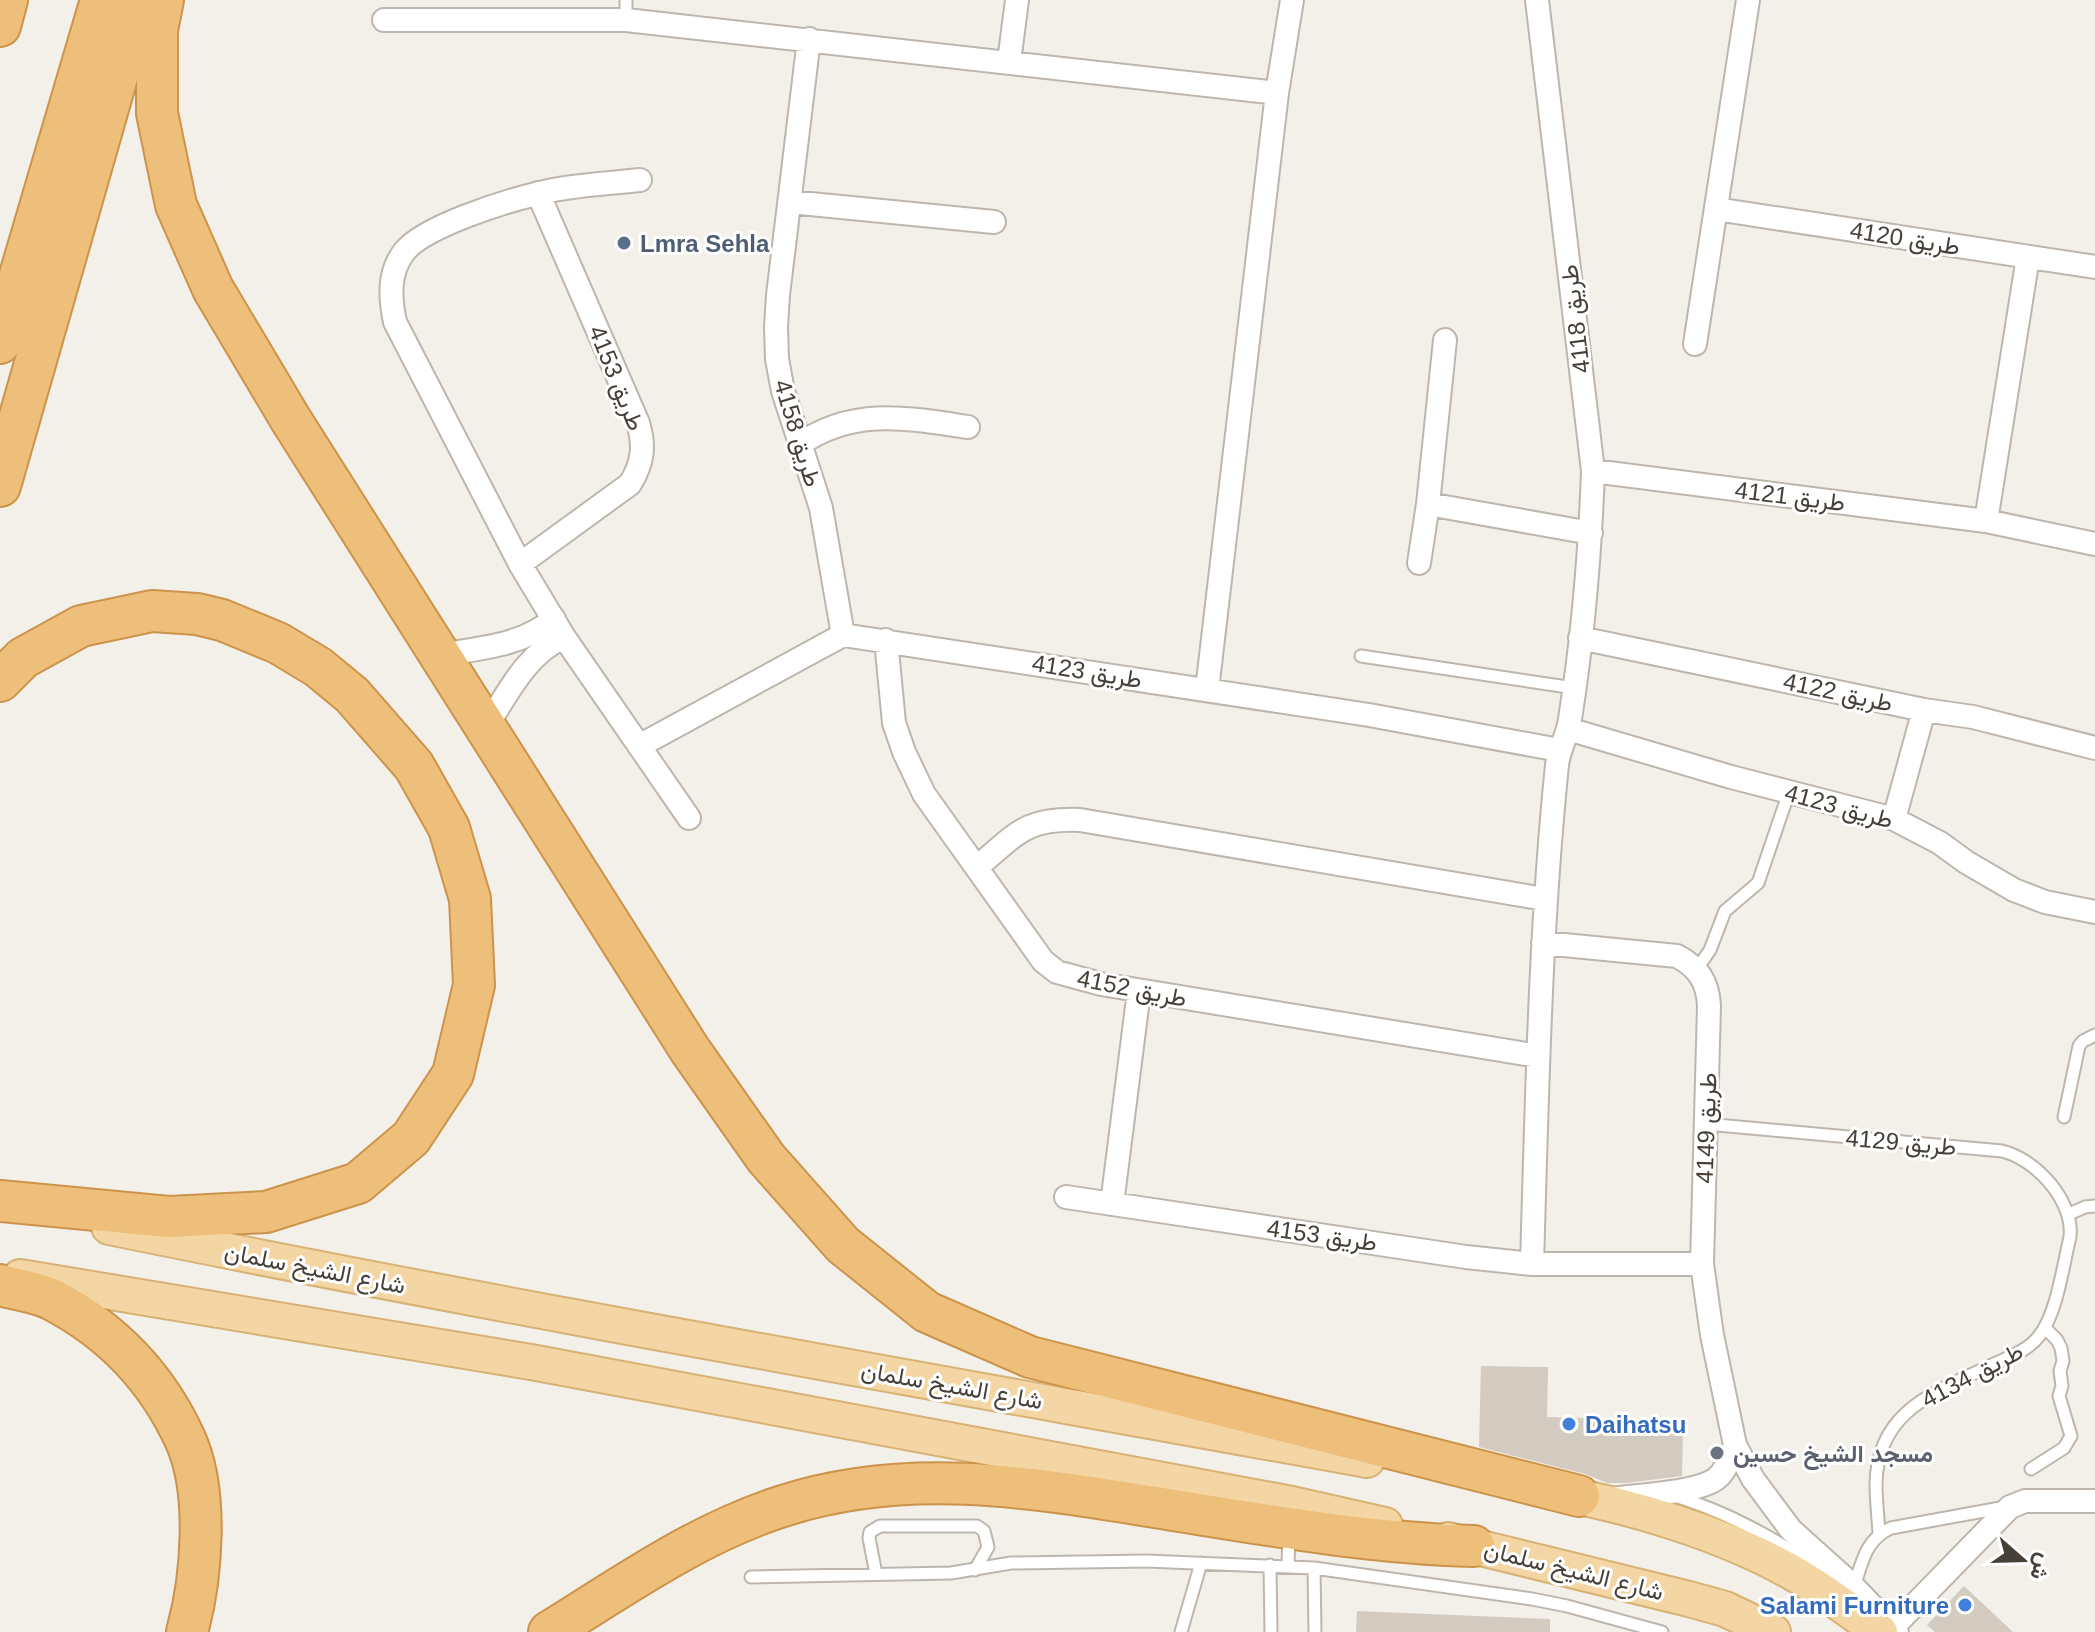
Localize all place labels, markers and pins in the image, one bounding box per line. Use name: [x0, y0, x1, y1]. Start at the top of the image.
place label: Lmra Sehla: [640, 230, 770, 257]
marker: Lmra Sehla: [615, 234, 633, 252]
place label: Daihatsu: [1585, 1411, 1686, 1438]
marker: Daihatsu: [1560, 1415, 1578, 1433]
place label: مسجد الشيخ حسين: [1733, 1440, 1933, 1471]
marker: مسجد الشيخ حسين: [1708, 1444, 1726, 1462]
place label: Salami Furniture: [1760, 1592, 1949, 1619]
marker: Salami Furniture: [1956, 1596, 1974, 1614]

